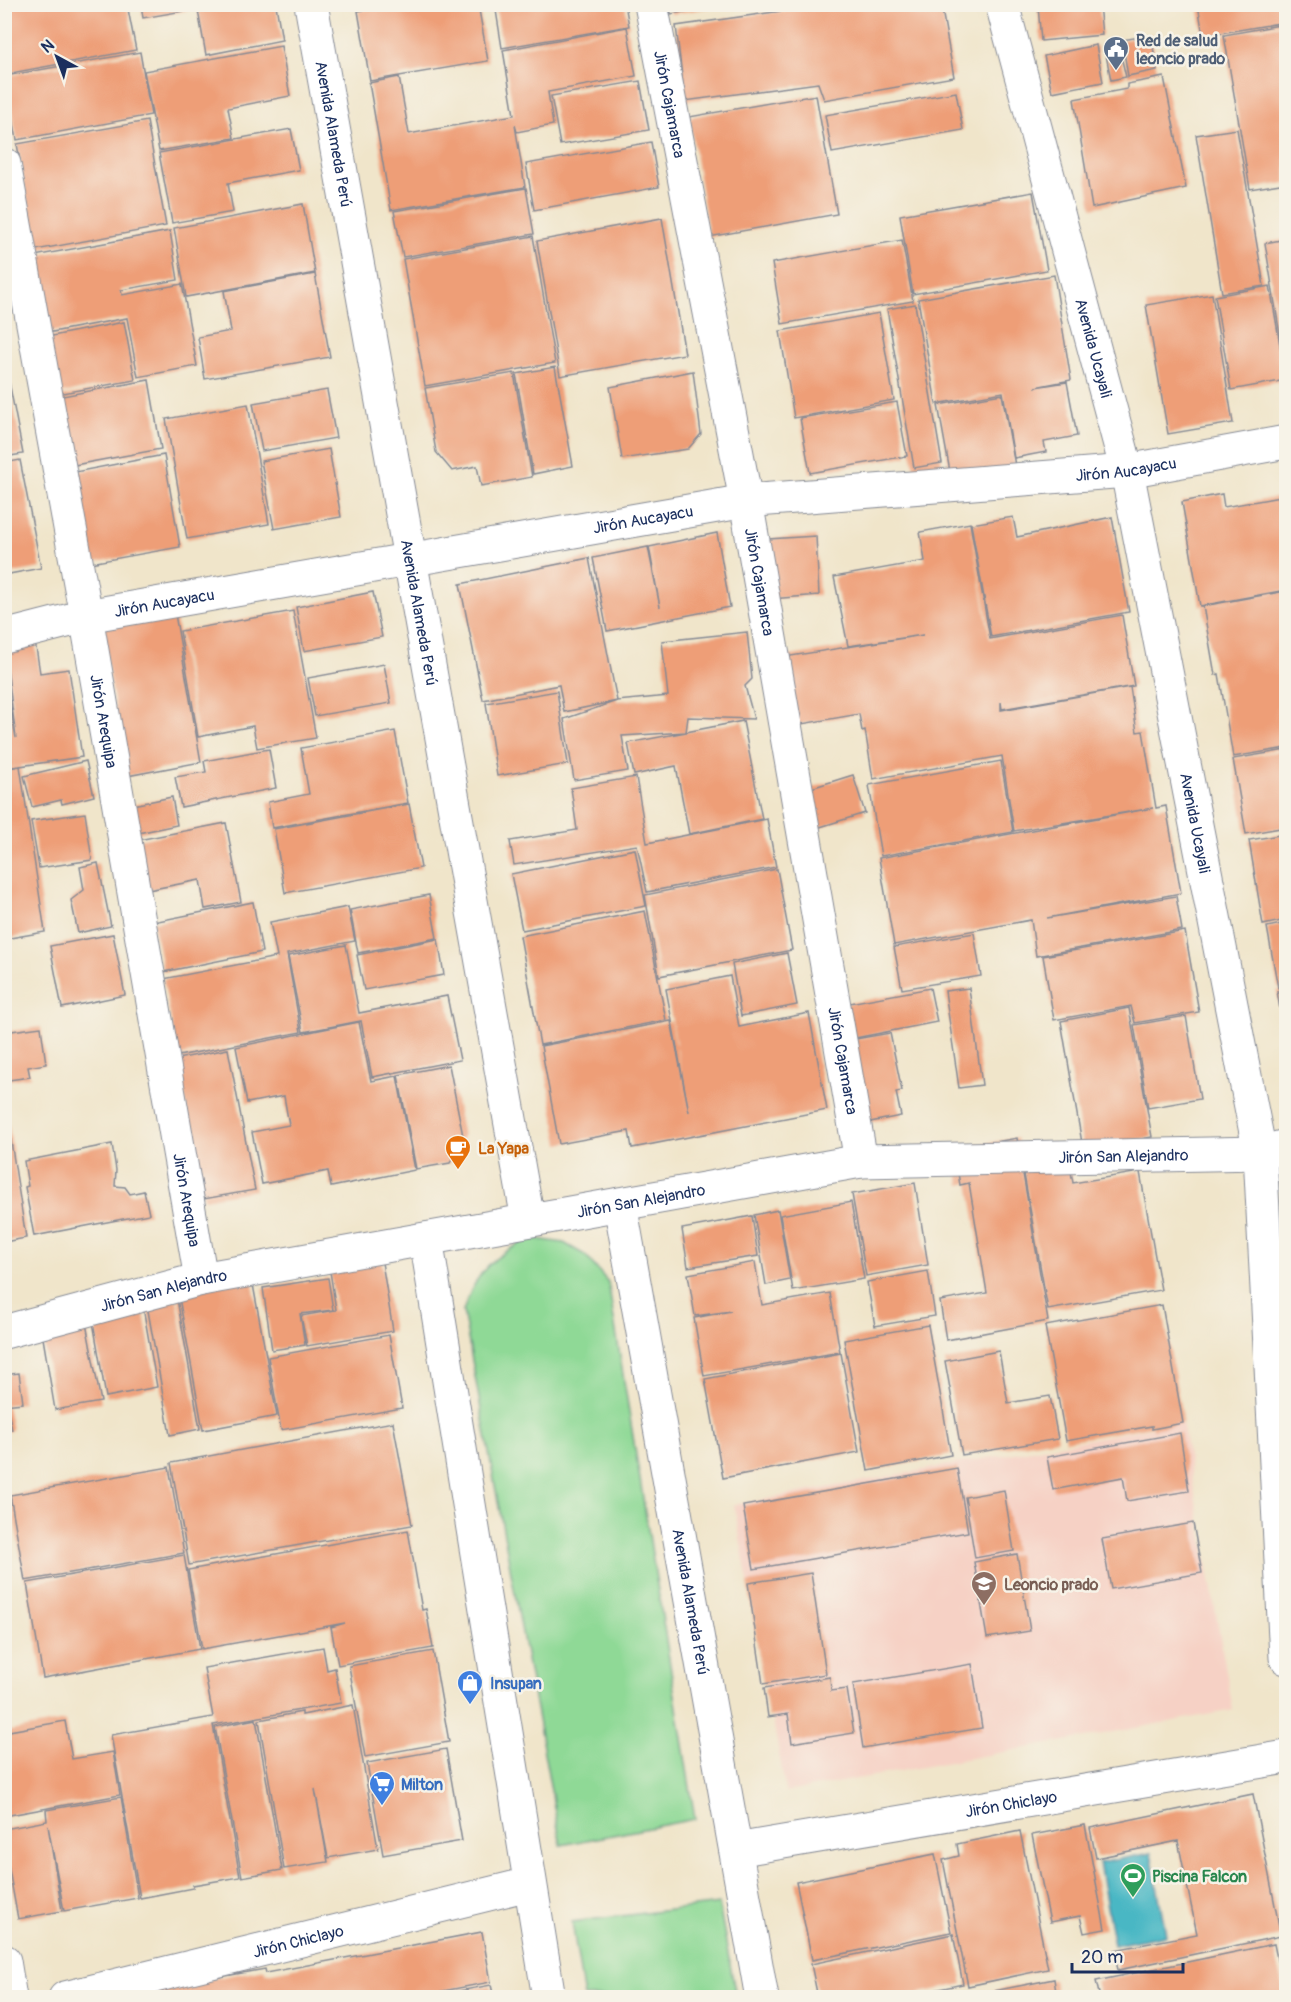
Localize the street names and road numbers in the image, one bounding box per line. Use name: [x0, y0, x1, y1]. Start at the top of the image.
street label: Jirón Cajamarca: [649, 49, 689, 160]
street label: Avenida Alameda Perú: [310, 59, 356, 209]
street label: Avenida Ucayali: [1070, 296, 1116, 400]
street label: Jirón Aucayacu: [1075, 453, 1178, 486]
street label: Jirón Aucayacu: [591, 501, 695, 538]
street label: Jirón Cajamarca: [740, 527, 778, 637]
street label: Avenida Alameda Perú: [396, 538, 441, 687]
street label: Jirón Aucayacu: [113, 585, 216, 622]
street label: Jirón Arequipa: [85, 673, 121, 770]
street label: Avenida Ucayali: [1175, 771, 1214, 875]
street label: Jirón Cajamarca: [823, 1005, 862, 1116]
street label: Jirón San Alejandro: [1058, 1145, 1189, 1168]
street label: Jirón Arequipa: [168, 1152, 204, 1248]
street label: Jirón San Alejandro: [575, 1180, 707, 1223]
street label: Jirón San Alejandro: [98, 1265, 229, 1317]
street label: Avenida Alameda Perú: [667, 1527, 713, 1677]
street label: Jirón Chiclayo: [964, 1787, 1059, 1822]
street label: Jirón Chiclayo: [251, 1921, 346, 1962]

